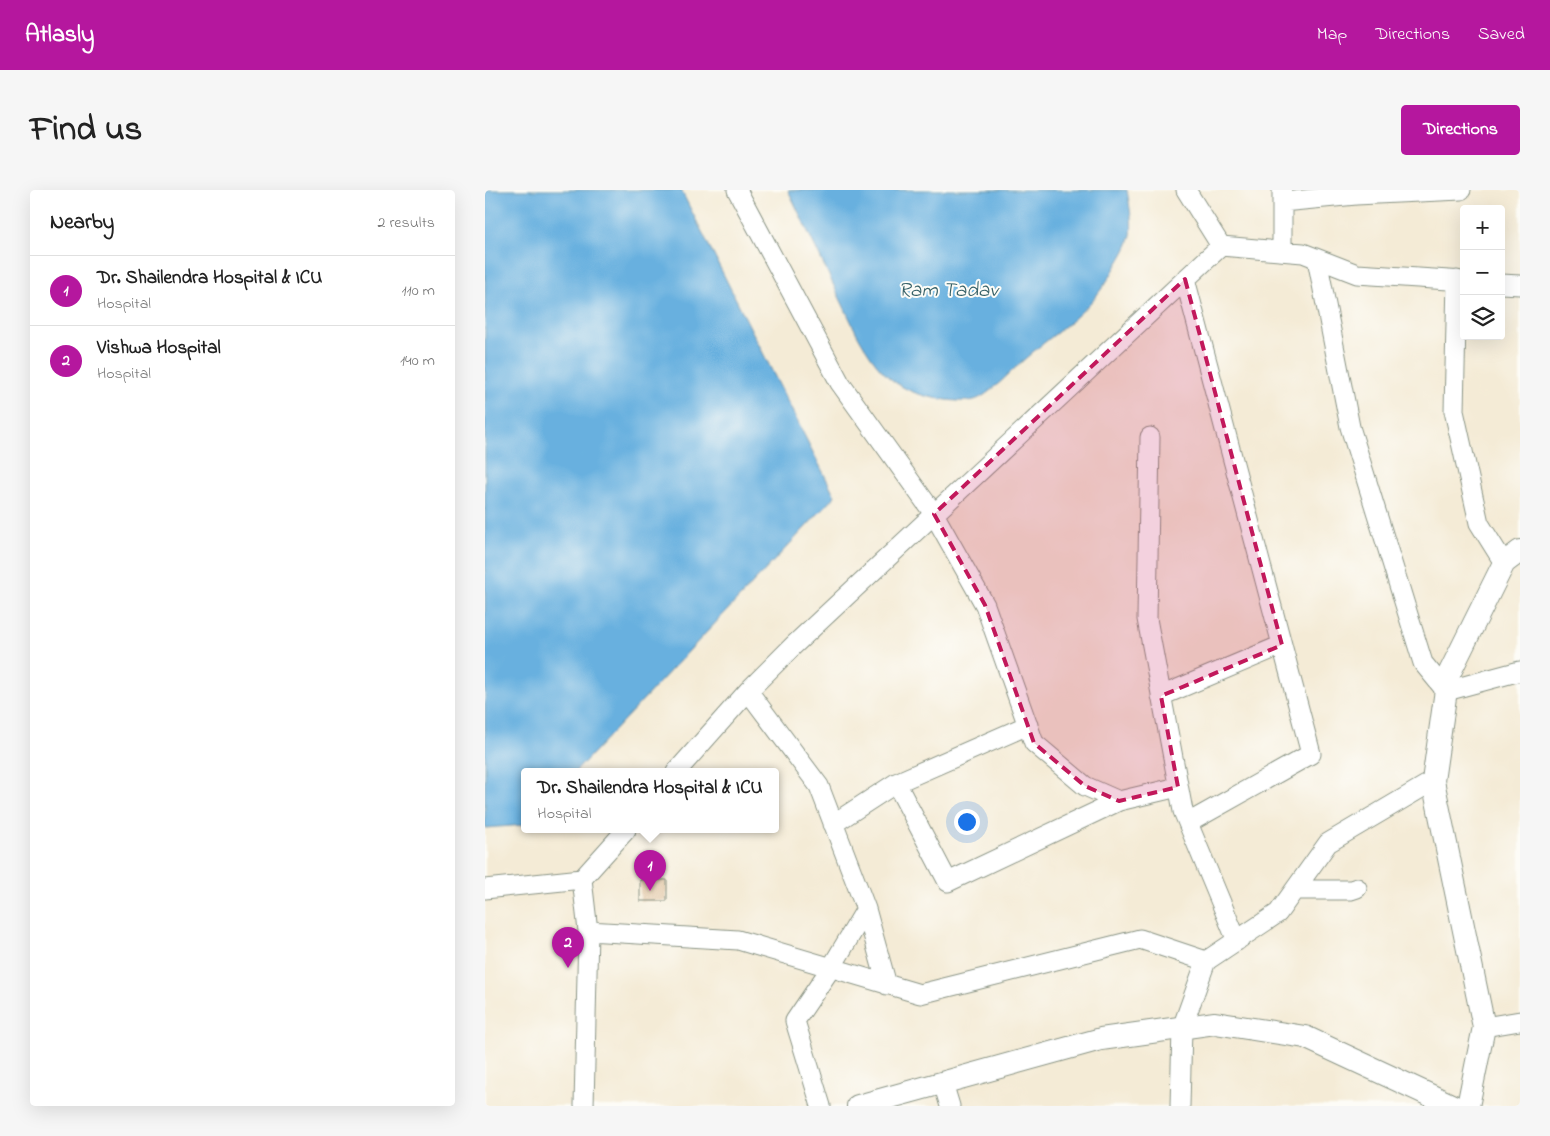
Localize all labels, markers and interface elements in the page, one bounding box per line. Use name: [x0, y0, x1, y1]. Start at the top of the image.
text: Atlasly: [25, 18, 94, 53]
text: Map: [1317, 22, 1347, 48]
text: Directions: [1375, 22, 1450, 48]
text: Saved: [1478, 22, 1525, 48]
text: Find us: [30, 105, 142, 156]
button: Directions: [1401, 105, 1520, 155]
map controls: [1460, 205, 1505, 340]
button: +: [1460, 205, 1505, 250]
text: Nearby: [50, 208, 114, 238]
text: 2 results: [377, 211, 435, 235]
button: −: [1460, 250, 1505, 295]
text: Dr. Shailendra Hospital & ICU: [97, 265, 322, 292]
water label: Ram Tadav: [898, 276, 1000, 306]
text: 1: [63, 279, 69, 303]
text: 110 m: [401, 279, 435, 303]
text: Hospital: [97, 292, 151, 316]
button: layers: [1460, 295, 1505, 340]
text: Vishwa Hospital: [97, 335, 221, 362]
text: 2: [62, 349, 70, 373]
text: 140 m: [400, 349, 435, 373]
text: Hospital: [97, 362, 151, 386]
popup: [521, 768, 779, 833]
text: Dr. Shailendra Hospital & ICU: [537, 775, 763, 802]
text: Hospital: [537, 802, 591, 826]
your location: [954, 809, 980, 835]
pin: 1: [634, 850, 666, 891]
pin: 2: [552, 927, 584, 968]

